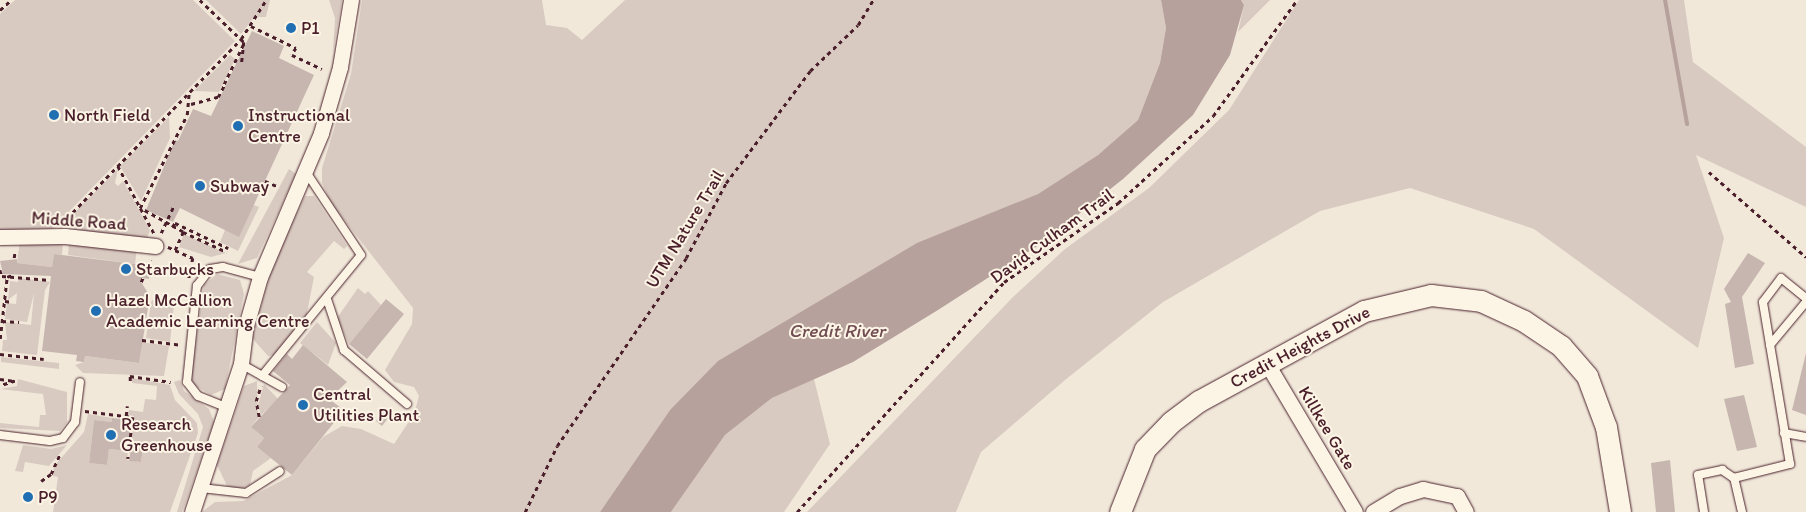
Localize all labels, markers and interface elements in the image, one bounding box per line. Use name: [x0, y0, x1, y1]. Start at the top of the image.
place label: P1: [301, 17, 320, 39]
marker: P1: [285, 22, 297, 34]
place label: North Field: [64, 104, 150, 126]
place label: Instructional Centre: [248, 105, 350, 148]
marker: North Field: [48, 109, 60, 121]
marker: Instructional Centre: [232, 120, 244, 132]
street label: UTM Nature Trail: [641, 166, 729, 292]
place label: Subway: [210, 175, 269, 197]
marker: Subway: [194, 180, 206, 192]
street label: David Culham Trail: [986, 184, 1118, 288]
street label: Middle Road: [31, 207, 127, 235]
place label: Starbucks: [136, 258, 214, 280]
marker: Starbucks: [120, 263, 132, 275]
place label: Hazel McCallion Academic Learning Centre: [106, 290, 310, 332]
street label: Credit Heights Drive: [1226, 301, 1374, 393]
marker: Hazel McCallion Academic Learning Centre: [90, 305, 102, 317]
water label: Credit River: [789, 320, 885, 342]
street label: Killkee Gate: [1294, 382, 1360, 474]
place label: Central Utilities Plant: [313, 384, 419, 426]
marker: Central Utilities Plant: [297, 399, 309, 411]
place label: Research Greenhouse: [121, 414, 213, 456]
marker: Research Greenhouse: [105, 429, 117, 441]
place label: P9: [38, 486, 58, 508]
marker: P9: [22, 491, 34, 503]

